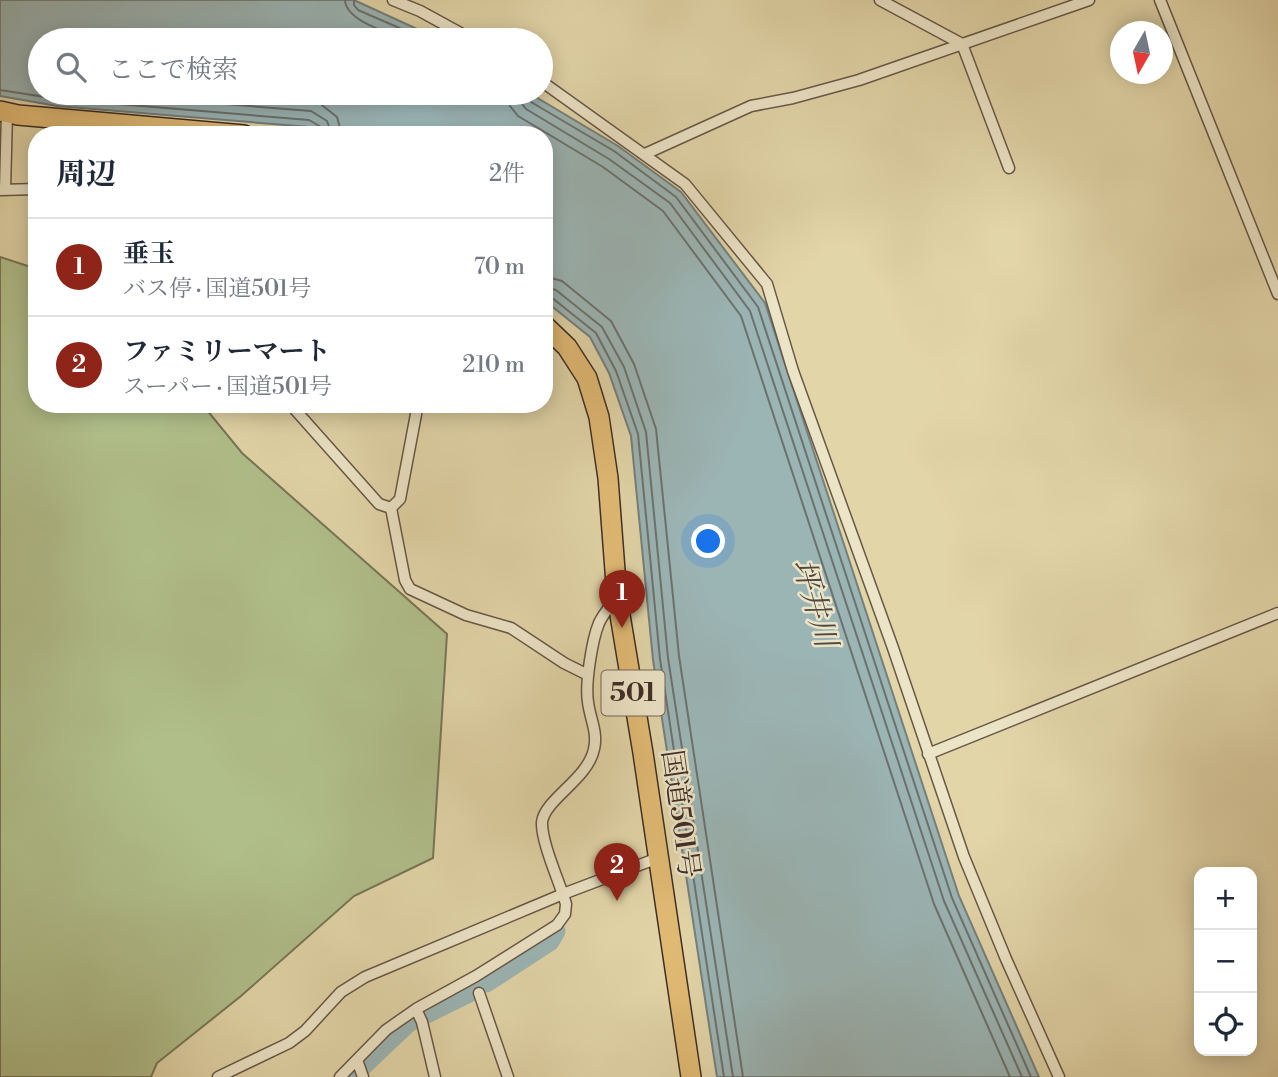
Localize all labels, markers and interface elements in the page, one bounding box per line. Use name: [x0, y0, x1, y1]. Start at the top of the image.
north arrow: [1110, 21, 1173, 84]
search box: [28, 28, 553, 105]
icon: search: [52, 48, 90, 86]
text: ここで検索: [108, 54, 238, 86]
text: 周辺: [56, 156, 116, 194]
text: 2件: [489, 160, 525, 188]
text: 垂玉: [123, 238, 175, 270]
text: 1: [73, 253, 85, 281]
text: 70 m: [474, 253, 525, 281]
text: バス停 · 国道501号: [123, 275, 311, 303]
text: ファミリーマート: [123, 336, 330, 368]
text: 2: [72, 351, 86, 379]
text: 210 m: [462, 351, 525, 379]
text: スーパー · 国道501号: [123, 373, 332, 401]
your location: [691, 524, 725, 558]
water label: 坪井川: [783, 555, 845, 654]
pin: 1: [599, 570, 645, 628]
road number: 501: [602, 670, 664, 716]
street label: 国道501号: [654, 748, 706, 880]
pin: 2: [594, 843, 640, 901]
map controls: [1194, 867, 1257, 1056]
button: +: [1194, 867, 1257, 930]
button: −: [1194, 930, 1257, 993]
button: locate: [1194, 993, 1257, 1056]

